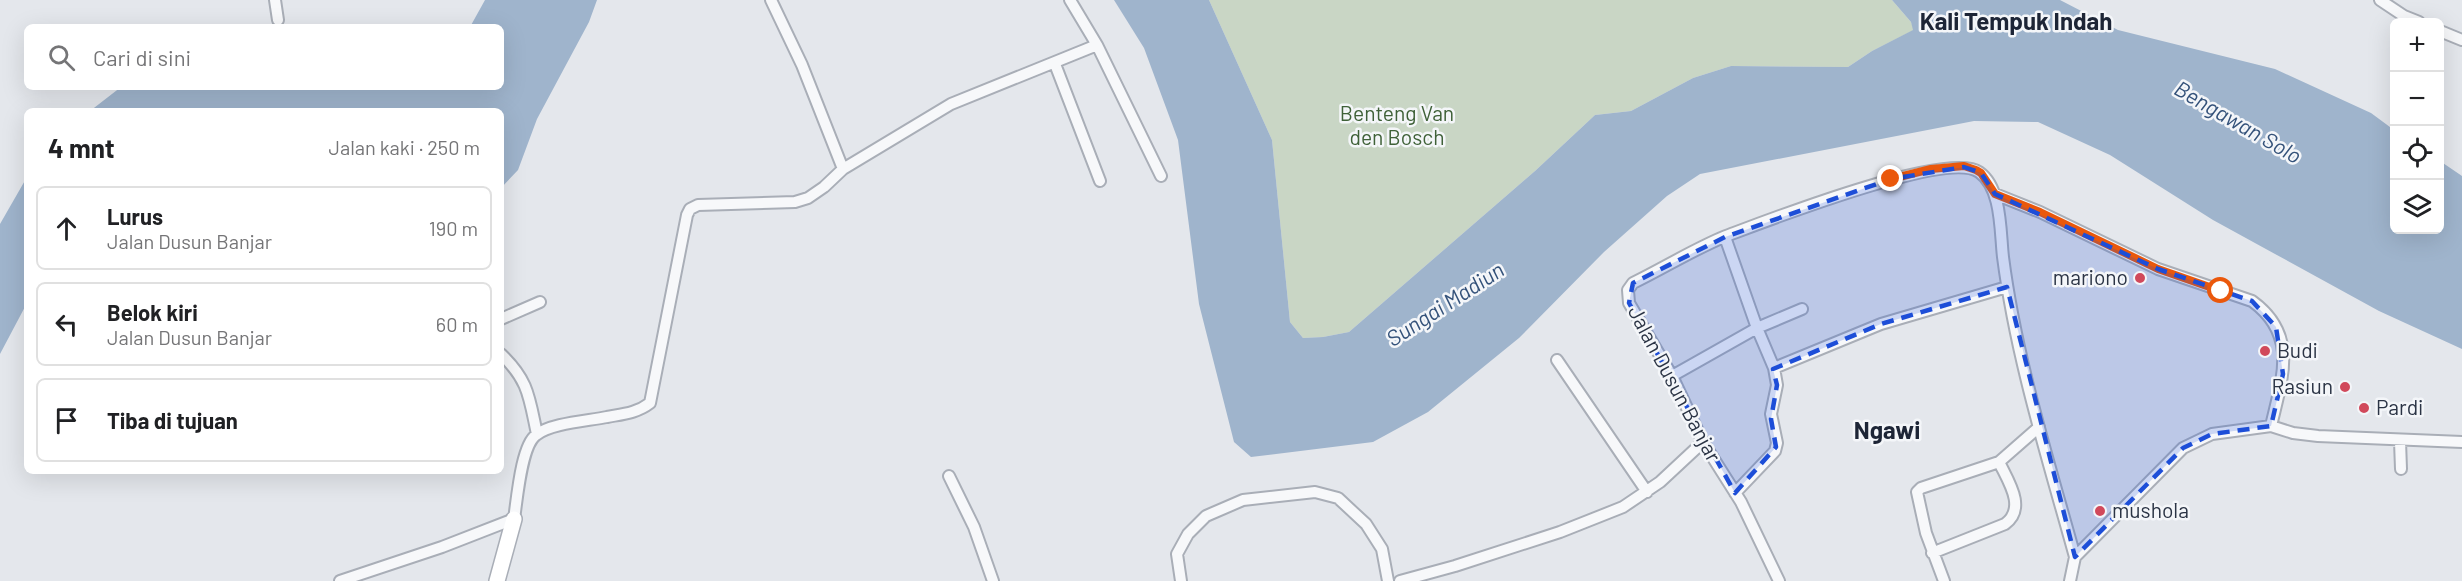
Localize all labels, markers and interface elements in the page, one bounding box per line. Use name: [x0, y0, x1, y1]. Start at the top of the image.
district label: Kali Tempuk Indah: [1920, 6, 2112, 35]
map controls: [2390, 18, 2444, 234]
button: +: [2390, 18, 2444, 72]
search box: [24, 24, 504, 90]
icon: search: [45, 41, 78, 74]
text: Cari di sini: [93, 44, 191, 70]
button: −: [2390, 72, 2444, 126]
water label: Bengawan Solo: [2170, 74, 2307, 168]
park label: Benteng Van den Bosch: [1340, 100, 1454, 149]
button: locate: [2390, 126, 2444, 180]
text: 4 mnt: [48, 132, 115, 163]
text: Jalan kaki · 250 m: [328, 135, 480, 159]
route end: [1877, 165, 1903, 191]
button: layers: [2390, 180, 2444, 234]
text: Lurus: [107, 203, 163, 229]
icon: ahead: [50, 212, 83, 245]
text: 190 m: [429, 216, 478, 240]
text: Jalan Dusun Banjar: [107, 229, 272, 253]
water label: Sungai Madiun: [1381, 255, 1508, 351]
place label: mariono: [2053, 264, 2128, 289]
marker: mariono: [2133, 271, 2147, 285]
route start: [2207, 277, 2233, 303]
text: Belok kiri: [107, 299, 198, 325]
street label: Jalan Dusun Banjar: [1624, 301, 1727, 466]
icon: left: [50, 308, 83, 341]
text: 60 m: [436, 312, 478, 336]
text: Jalan Dusun Banjar: [107, 325, 272, 349]
place label: Budi: [2277, 337, 2318, 362]
marker: Budi: [2258, 344, 2272, 358]
place label: Rasiun: [2271, 373, 2333, 398]
marker: Rasiun: [2338, 380, 2352, 394]
place label: Pardi: [2376, 394, 2423, 419]
marker: Pardi: [2357, 401, 2371, 415]
icon: arrive: [50, 404, 83, 437]
text: Tiba di tujuan: [107, 407, 238, 433]
district label: Ngawi: [1854, 415, 1920, 444]
place label: mushola: [2112, 497, 2189, 522]
marker: mushola: [2093, 504, 2107, 518]

